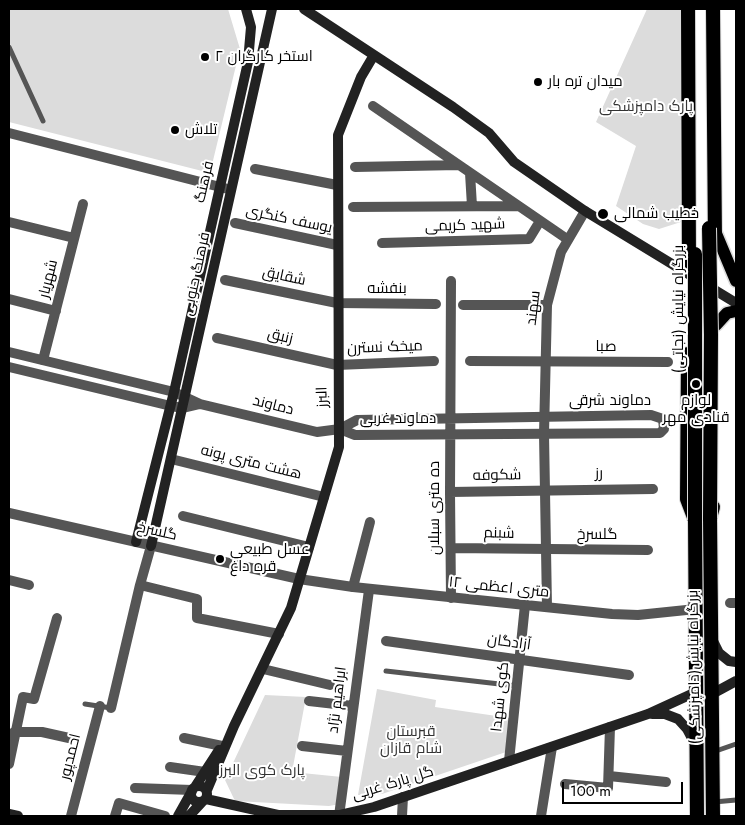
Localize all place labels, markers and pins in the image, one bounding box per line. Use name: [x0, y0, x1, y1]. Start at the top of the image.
place label: استخر کارگران ۲: [215, 48, 313, 66]
marker: استخر کارگران ۲: [199, 51, 211, 63]
place label: میدان تره بار: [548, 73, 623, 91]
marker: میدان تره بار: [532, 76, 544, 88]
place label: تلاش: [185, 121, 217, 139]
marker: تلاش: [169, 124, 181, 136]
place label: خطیب شمالی: [614, 205, 699, 223]
marker: خطیب شمالی: [596, 207, 610, 221]
marker: لوازم قنادی مهر: [690, 378, 702, 390]
place label: لوازم قنادی مهر: [662, 392, 730, 427]
place label: عسل طبیعی قره داغ: [230, 541, 310, 576]
marker: عسل طبیعی قره داغ: [214, 553, 226, 565]

